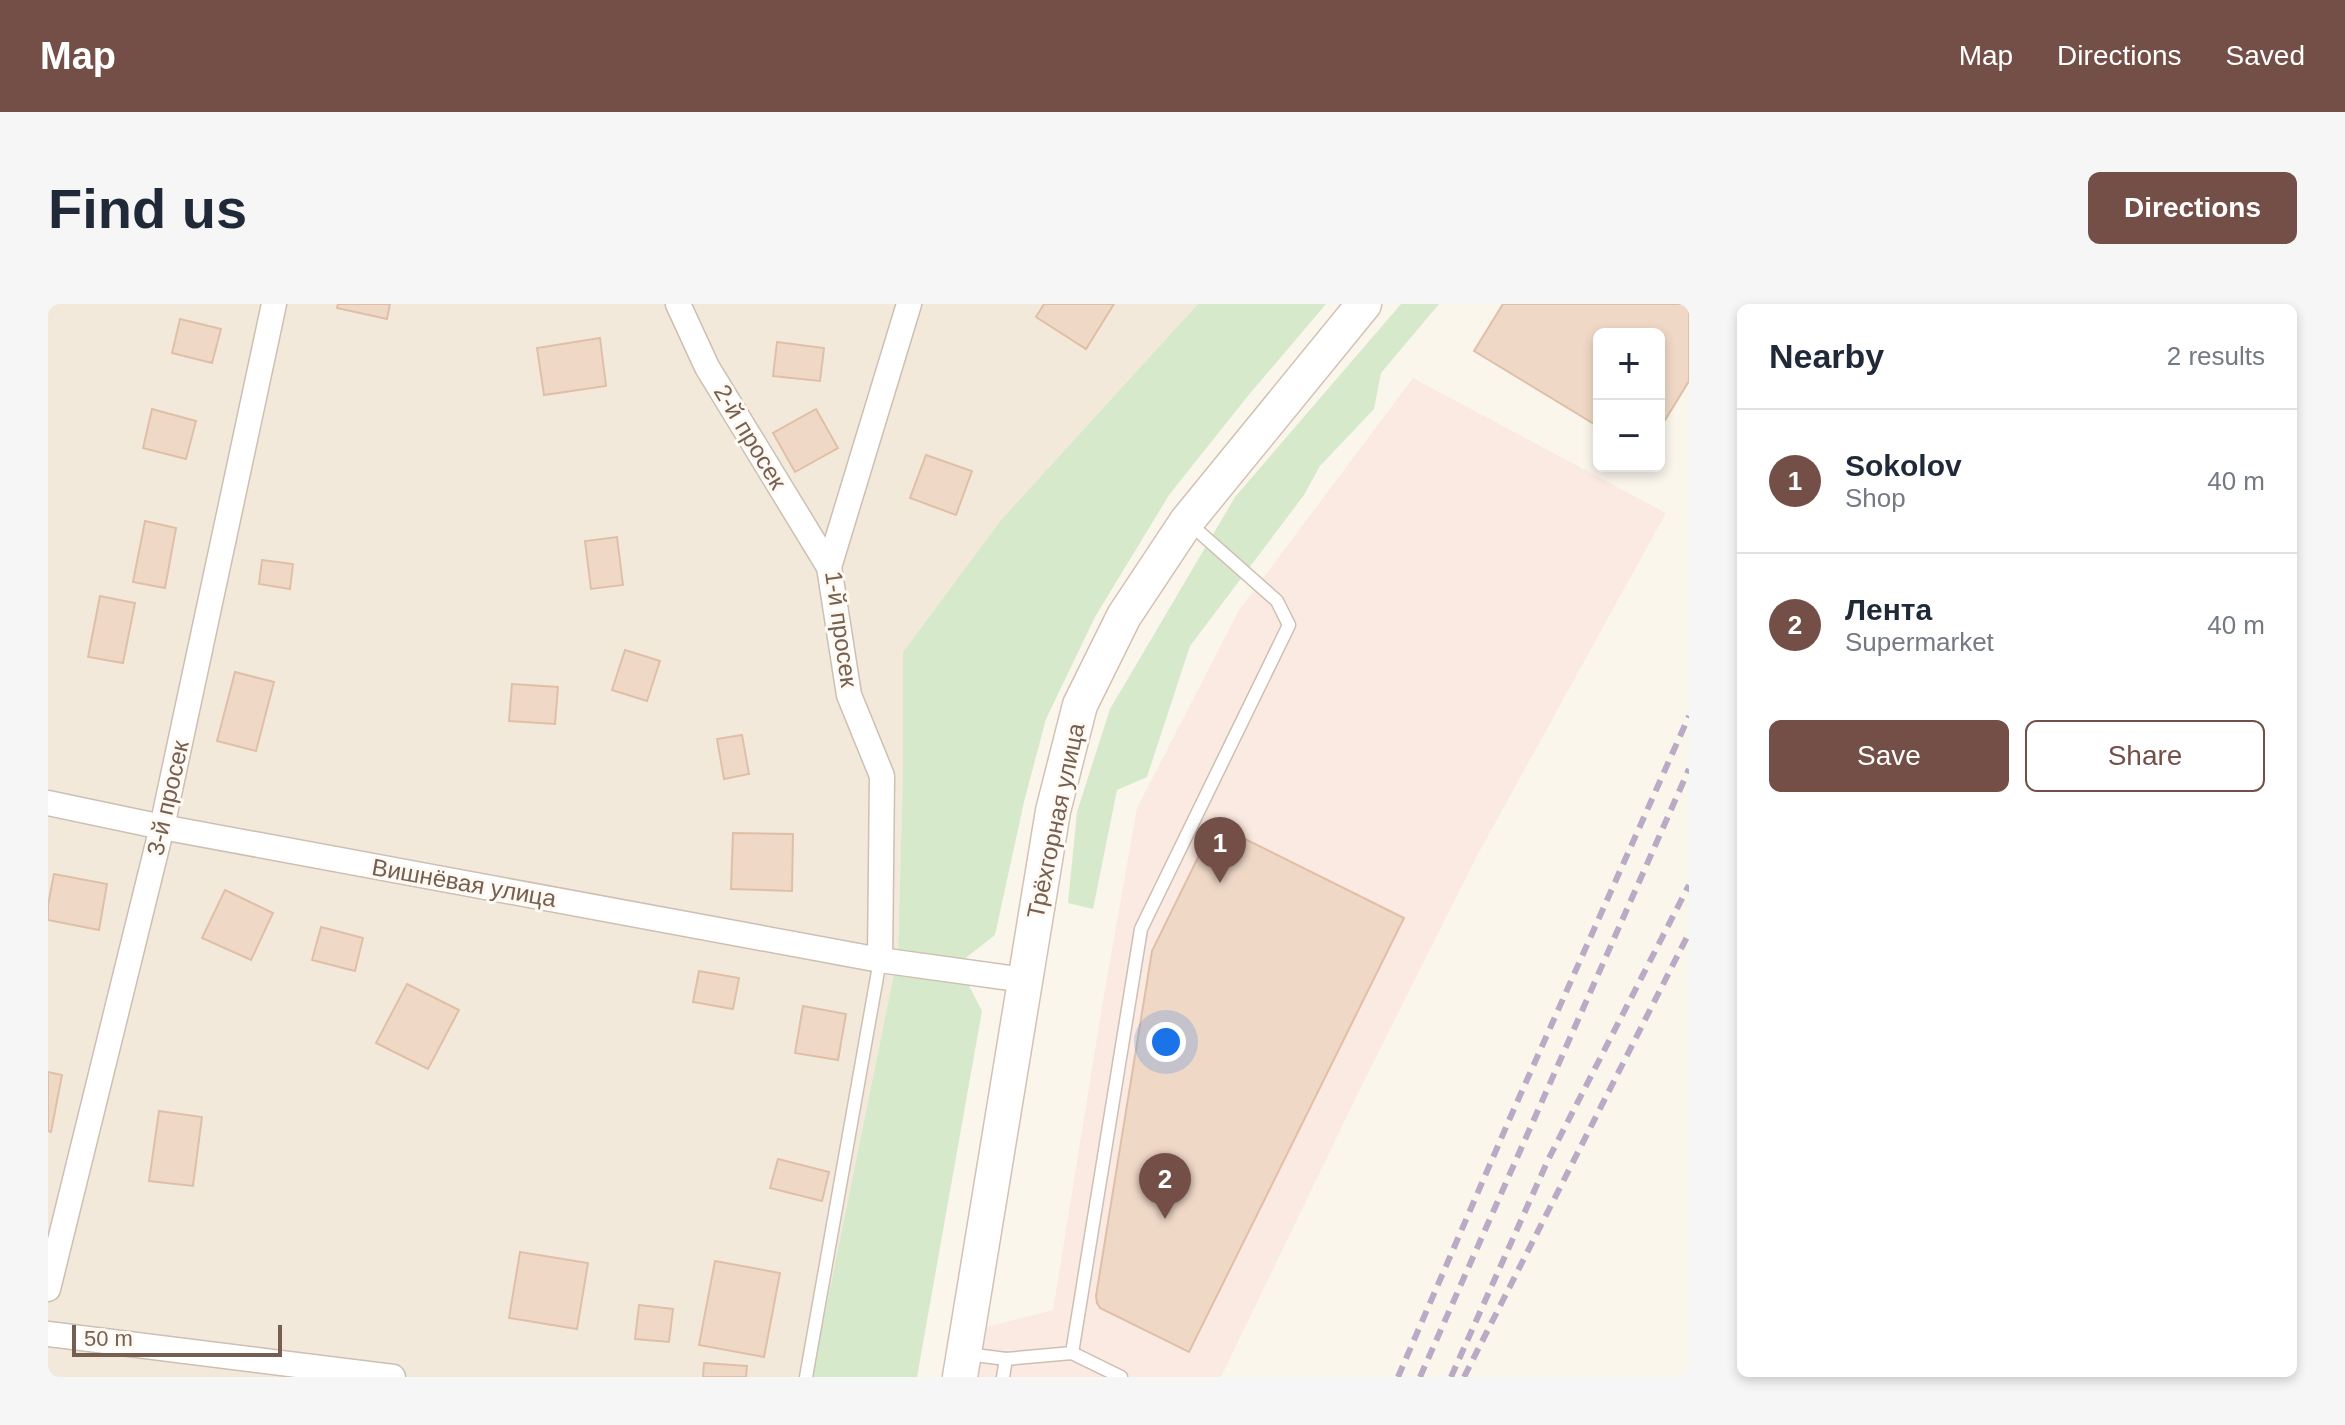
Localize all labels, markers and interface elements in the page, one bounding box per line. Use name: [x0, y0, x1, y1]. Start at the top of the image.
text: Map: [40, 35, 116, 77]
text: Map: [1959, 40, 2013, 71]
text: Directions: [2057, 40, 2182, 71]
text: Saved: [2226, 40, 2305, 71]
button: Directions: [2088, 172, 2297, 244]
text: Find us: [48, 177, 247, 240]
map controls: [1593, 328, 1665, 472]
button: +: [1593, 328, 1665, 400]
text: Nearby: [1769, 337, 1884, 375]
text: 2 results: [2167, 341, 2265, 371]
street label: 2-й просек: [709, 380, 792, 494]
button: −: [1593, 400, 1665, 472]
text: Sokolov: [1845, 449, 1962, 482]
text: 1: [1788, 466, 1802, 496]
text: 40 m: [2207, 466, 2265, 496]
text: Shop: [1845, 483, 1906, 513]
street label: 1-й просек: [820, 569, 863, 689]
text: Лента: [1845, 593, 1932, 626]
text: 2: [1788, 610, 1802, 640]
text: 40 m: [2207, 610, 2265, 640]
text: Supermarket: [1845, 627, 1994, 657]
street label: Трёхгорная улица: [1022, 720, 1090, 921]
button: Save: [1769, 720, 2009, 792]
button: Share: [2025, 720, 2265, 792]
street label: 3-й просек: [141, 737, 194, 858]
pin: 1: [1194, 817, 1246, 883]
street label: Вишнёвая улица: [370, 853, 559, 912]
your location: [1146, 1022, 1186, 1062]
pin: 2: [1139, 1153, 1191, 1219]
scale bar: [72, 1321, 282, 1357]
text: 50 m: [84, 1326, 133, 1351]

